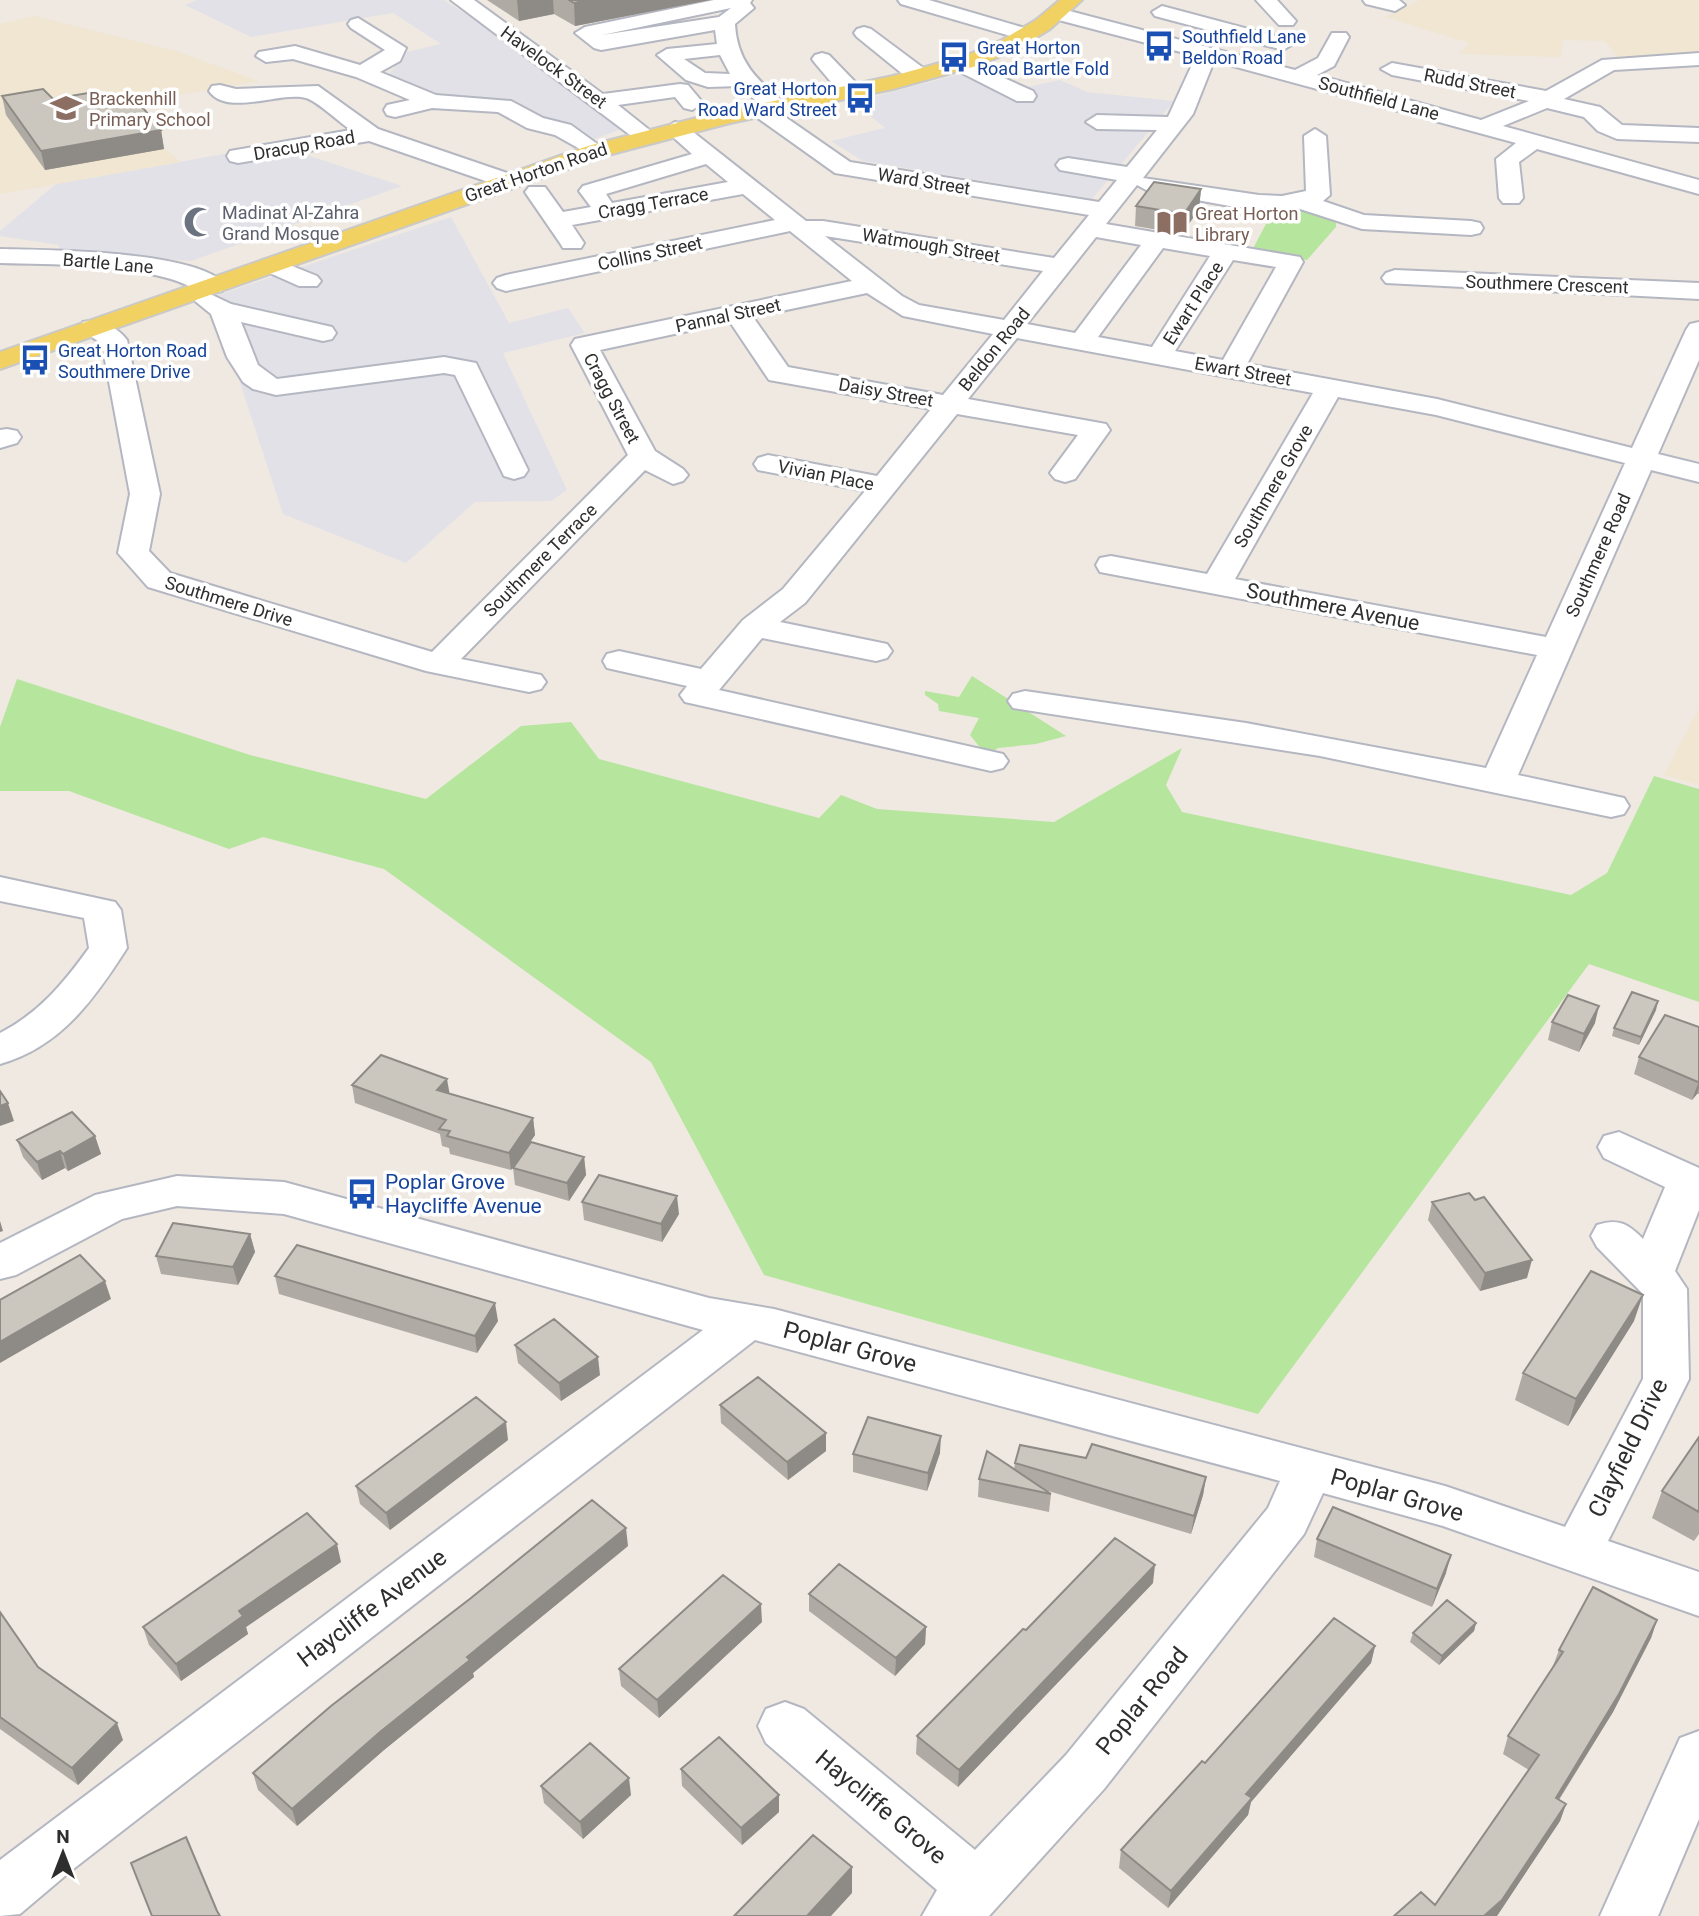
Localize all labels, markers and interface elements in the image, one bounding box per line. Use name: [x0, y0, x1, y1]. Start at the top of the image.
street label: Havelock Street: [497, 22, 611, 113]
place label: Southfield Lane Beldon Road: [1182, 26, 1306, 68]
bus stop icon: Southfield Lane Beldon Road: [1142, 29, 1176, 63]
place label: Great Horton Road Bartle Fold: [977, 37, 1109, 79]
bus stop icon: Great Horton Road Bartle Fold: [937, 40, 971, 74]
street label: Rudd Street: [1422, 64, 1518, 102]
street label: Southfield Lane: [1316, 72, 1442, 124]
place label: Great Horton Road Ward Street: [698, 78, 837, 120]
bus stop icon: Great Horton Road Ward Street: [843, 81, 877, 115]
place label: Brackenhill Primary School: [89, 88, 211, 130]
school or university icon: Brackenhill Primary School: [49, 91, 83, 125]
street label: Dracup Road: [252, 126, 356, 164]
street label: Great Horton Road: [462, 138, 610, 206]
street label: Ward Street: [876, 163, 972, 199]
street label: Cragg Terrace: [596, 183, 710, 223]
place label: Madinat Al-Zahra Grand Mosque: [222, 202, 359, 244]
place label: Great Horton Library: [1195, 203, 1298, 245]
mosque icon: Madinat Al-Zahra Grand Mosque: [182, 205, 216, 239]
library icon: Great Horton Library: [1155, 206, 1189, 240]
street label: Watmough Street: [861, 224, 1002, 266]
street label: Collins Street: [596, 232, 704, 274]
street label: Bartle Lane: [62, 249, 154, 277]
street label: Ewart Place: [1158, 258, 1228, 348]
street label: Southmere Crescent: [1465, 271, 1629, 297]
street label: Pannal Street: [673, 294, 783, 336]
street label: Beldon Road: [954, 303, 1034, 395]
place label: Great Horton Road Southmere Drive: [58, 340, 207, 382]
bus stop icon: Great Horton Road Southmere Drive: [18, 343, 52, 377]
street label: Cragg Street: [579, 349, 645, 447]
street label: Ewart Street: [1193, 352, 1293, 390]
street label: Daisy Street: [837, 373, 935, 411]
street label: Southmere Grove: [1229, 421, 1317, 551]
street label: Vivian Place: [776, 455, 876, 495]
street label: Southmere Road: [1561, 490, 1635, 620]
street label: Southmere Terrace: [479, 499, 601, 621]
street label: Southmere Drive: [163, 572, 295, 630]
street label: Southmere Avenue: [1244, 578, 1422, 636]
place label: Poplar Grove Haycliffe Avenue: [385, 1170, 542, 1218]
bus stop icon: Poplar Grove Haycliffe Avenue: [345, 1177, 379, 1211]
street label: Poplar Grove: [780, 1316, 920, 1378]
street label: Clayfield Drive: [1582, 1374, 1674, 1522]
street label: Poplar Grove: [1327, 1463, 1467, 1527]
street label: Haycliffe Avenue: [292, 1543, 452, 1673]
street label: Poplar Road: [1090, 1642, 1194, 1760]
street label: Haycliffe Grove: [810, 1744, 952, 1870]
north arrow: [28, 1818, 98, 1888]
text: N: [56, 1825, 70, 1848]

